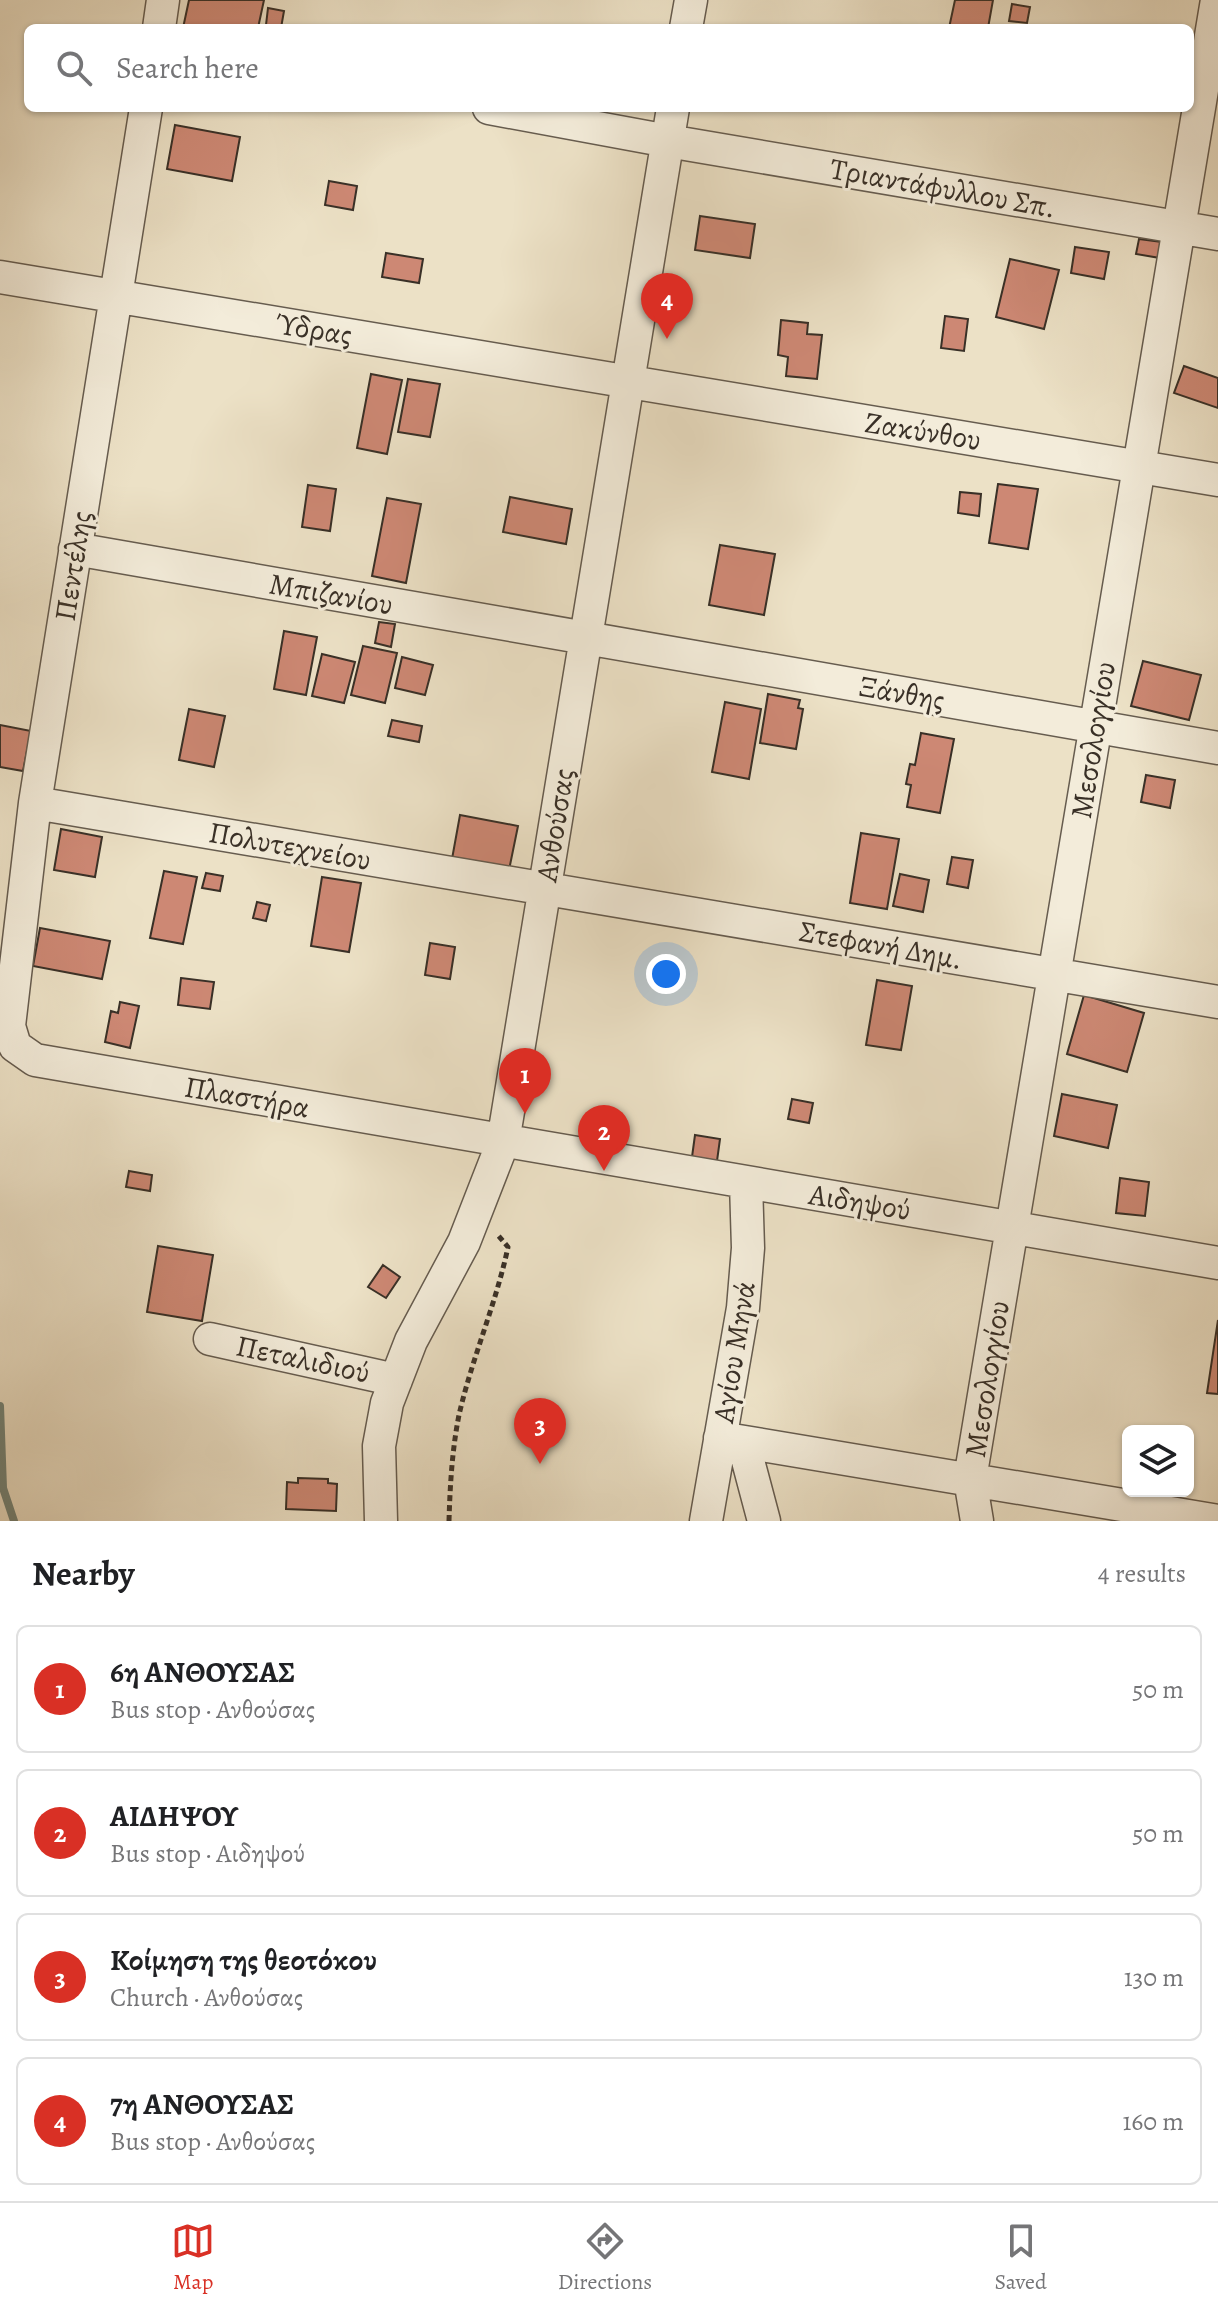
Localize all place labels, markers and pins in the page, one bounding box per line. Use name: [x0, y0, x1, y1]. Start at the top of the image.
pin: 4: [641, 273, 693, 339]
pin: 1: [499, 1048, 551, 1114]
pin: 2: [578, 1105, 630, 1171]
pin: 3: [514, 1398, 566, 1464]

